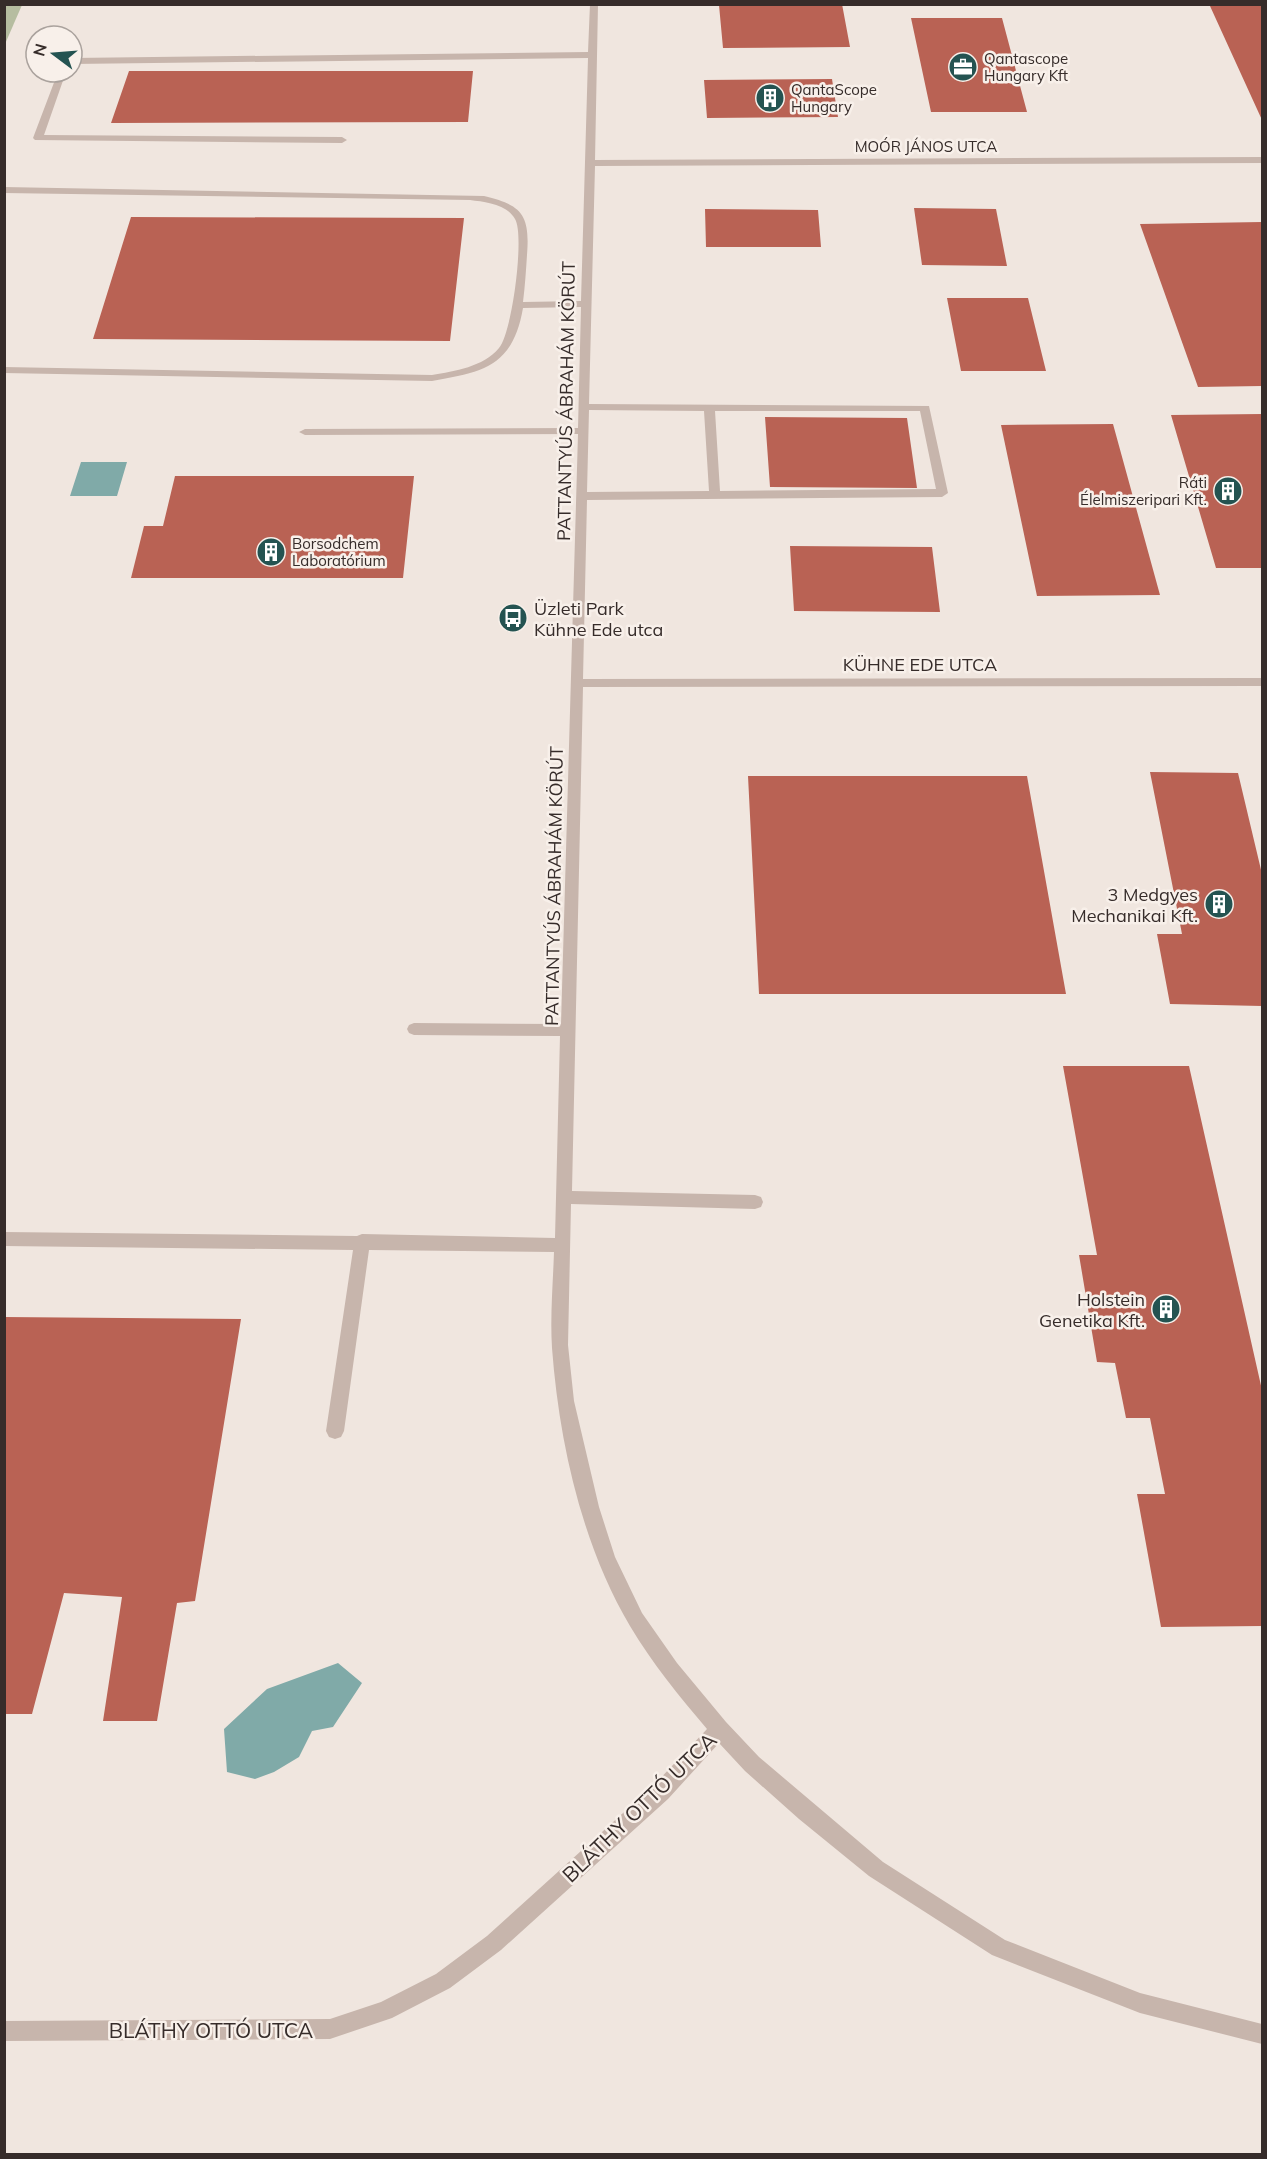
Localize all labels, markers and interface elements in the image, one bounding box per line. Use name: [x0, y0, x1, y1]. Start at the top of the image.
north arrow: [24, 24, 84, 84]
text: N: [28, 41, 51, 58]
place label: Qantascope Hungary Kft: [984, 49, 1068, 85]
office icon: Qantascope Hungary Kft: [947, 51, 979, 83]
place label: QantaScope Hungary: [791, 80, 877, 116]
building icon: QantaScope Hungary: [754, 82, 786, 114]
street label: MOÓR JÁNOS UTCA: [855, 137, 997, 156]
street label: PATTANTYÚS ÁBRAHÁM KÖRÚT: [552, 261, 580, 541]
place label: Ráti Élelmiszeripari Kft.: [1080, 473, 1207, 509]
building icon: Ráti Élelmiszeripari Kft.: [1212, 475, 1244, 507]
place label: Borsodchem Laboratórium: [292, 534, 386, 570]
building icon: Borsodchem Laboratórium: [255, 536, 287, 568]
place label: Üzleti Park Kühne Ede utca: [534, 597, 663, 641]
bus stop icon: Üzleti Park Kühne Ede utca: [497, 602, 529, 634]
street label: KÜHNE EDE UTCA: [843, 653, 997, 676]
street label: PATTANTYÚS ÁBRAHÁM KÖRÚT: [540, 746, 568, 1026]
place label: 3 Medgyes Mechanikai Kft.: [1071, 883, 1198, 927]
building icon: 3 Medgyes Mechanikai Kft.: [1203, 888, 1235, 920]
place label: Holstein Genetika Kft.: [1039, 1288, 1145, 1332]
building icon: Holstein Genetika Kft.: [1150, 1293, 1182, 1325]
street label: BLÁTHY OTTÓ UTCA: [556, 1726, 722, 1887]
street label: BLÁTHY OTTÓ UTCA: [109, 2017, 314, 2043]

